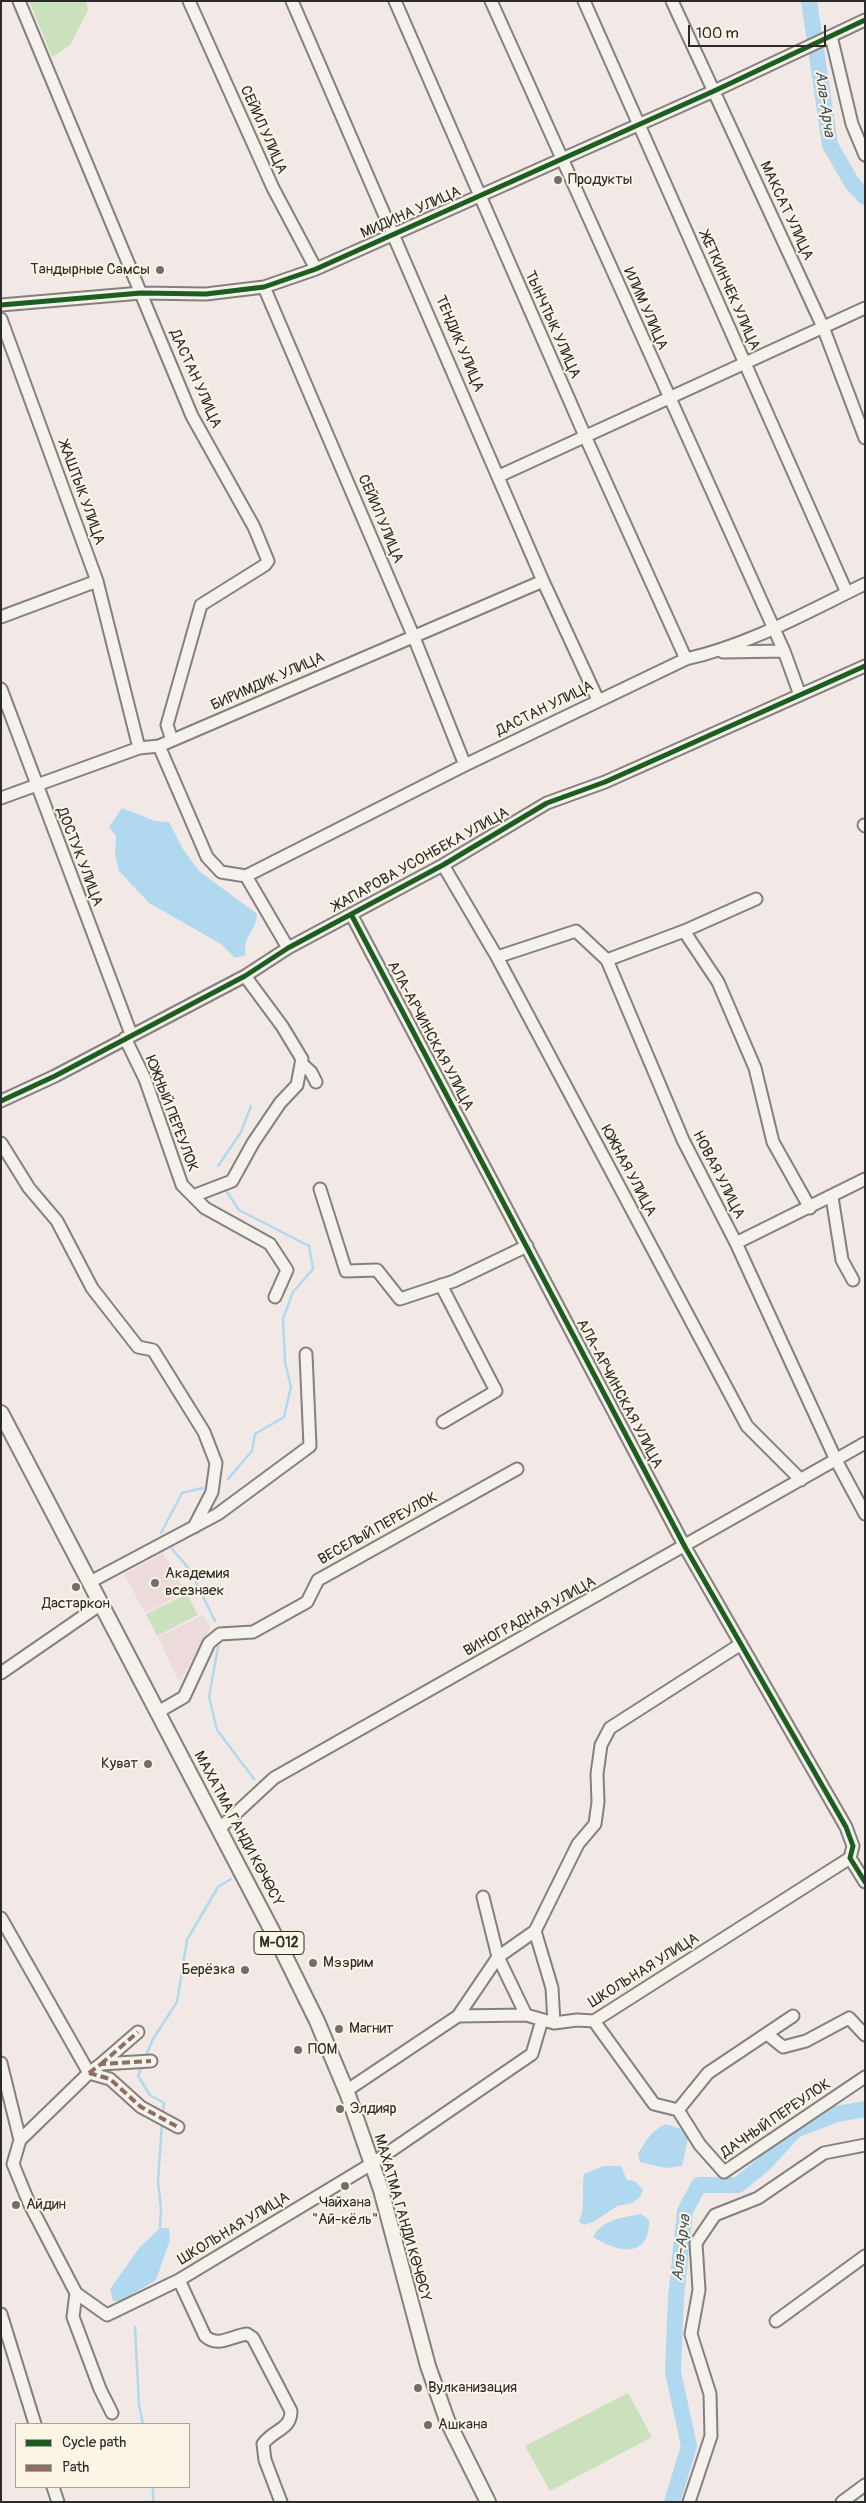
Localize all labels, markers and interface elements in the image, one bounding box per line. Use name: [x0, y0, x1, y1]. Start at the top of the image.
scale bar: [691, 15, 828, 47]
text: 100 m: [696, 24, 739, 43]
water label: Ала-Арча: [810, 70, 838, 138]
street label: СЕЙИЛ УЛИЦА: [236, 83, 290, 177]
street label: МАКСАТ УЛИЦА: [755, 159, 817, 263]
place label: Продукты: [568, 171, 632, 189]
marker: Продукты: [552, 174, 564, 186]
street label: МИДИНА УЛИЦА: [358, 183, 464, 243]
street label: ЖЕТКИНЧЕК УЛИЦА: [695, 229, 763, 353]
place label: Тандырные Самсы: [30, 261, 150, 279]
marker: Тандырные Самсы: [154, 264, 166, 276]
street label: ИЛИМ УЛИЦА: [619, 265, 671, 353]
street label: ТЫНЧТЫК УЛИЦА: [520, 268, 584, 382]
street label: ТЕНДИК УЛИЦА: [431, 293, 487, 395]
street label: ДАСТАН УЛИЦА: [165, 327, 225, 431]
street label: ЖАШТЫК УЛИЦА: [54, 439, 108, 547]
street label: СЕЙИЛ УЛИЦА: [353, 472, 407, 566]
street label: БИРИМДИК УЛИЦА: [208, 649, 328, 715]
street label: ДАСТАН УЛИЦА: [493, 678, 597, 740]
street label: ЖАПАРОВА УСОНБЕКА УЛИЦА: [330, 804, 512, 916]
street label: ДОСТУК УЛИЦА: [52, 805, 106, 909]
street label: АЛА-АРЧИНСКАЯ УЛИЦА: [383, 958, 477, 1114]
street label: ЮЖНЫЙ ПЕРЕУЛОК: [141, 1054, 201, 1174]
street label: ЮЖНАЯ УЛИЦА: [596, 1122, 660, 1220]
street label: НОВАЯ УЛИЦА: [688, 1128, 748, 1222]
street label: АЛА-АРЧИНСКАЯ УЛИЦА: [572, 1316, 666, 1472]
street label: ВЕСЕЛЫЙ ПЕРЕУЛОК: [315, 1489, 441, 1569]
place label: Академия всезнаек: [165, 1565, 229, 1600]
street label: ВИНОГРАДНАЯ УЛИЦА: [461, 1573, 599, 1661]
marker: Академия всезнаек: [149, 1577, 161, 1589]
marker: Дастаркон: [70, 1581, 82, 1593]
place label: Дастаркон: [42, 1595, 110, 1613]
street label: МАХАТМА ГАНДИ КӨЧӨСҮ: [189, 1748, 287, 1910]
place label: Куват: [101, 1755, 138, 1773]
marker: Куват: [142, 1758, 154, 1770]
street label: ШКОЛЬНАЯ УЛИЦА: [585, 1930, 703, 2012]
road number: М-012: [254, 1932, 304, 1955]
place label: Мээрим: [323, 1954, 374, 1972]
marker: Мээрим: [307, 1957, 319, 1969]
place label: Берёзка: [181, 1961, 235, 1979]
marker: Берёзка: [239, 1964, 251, 1976]
place label: Магнит: [349, 2020, 394, 2038]
marker: Магнит: [333, 2023, 345, 2035]
place label: ПОМ: [308, 2041, 337, 2059]
marker: ПОМ: [292, 2044, 304, 2056]
street label: ДАЧНЫЙ ПЕРЕУЛОК: [718, 2076, 834, 2162]
place label: Элдияр: [350, 2100, 397, 2118]
marker: Элдияр: [334, 2103, 346, 2115]
street label: МАХАТМА ГАНДИ КӨЧӨСҮ: [369, 2132, 435, 2304]
marker: Чайхана "Ай-кёль": [339, 2180, 351, 2192]
street label: ШКОЛЬНАЯ УЛИЦА: [175, 2189, 293, 2269]
place label: Чайхана "Ай-кёль": [312, 2194, 378, 2229]
place label: Айдин: [26, 2196, 66, 2214]
marker: Айдин: [10, 2199, 22, 2211]
water label: Ала-Арча: [668, 2214, 696, 2282]
place label: Вулканизация: [428, 2379, 517, 2397]
marker: Вулканизация: [412, 2382, 424, 2394]
place label: Ашкана: [438, 2416, 488, 2434]
marker: Ашкана: [422, 2419, 434, 2431]
legend: [15, 2423, 190, 2488]
text: Cycle path: [62, 2433, 126, 2452]
text: Path: [62, 2458, 89, 2477]

